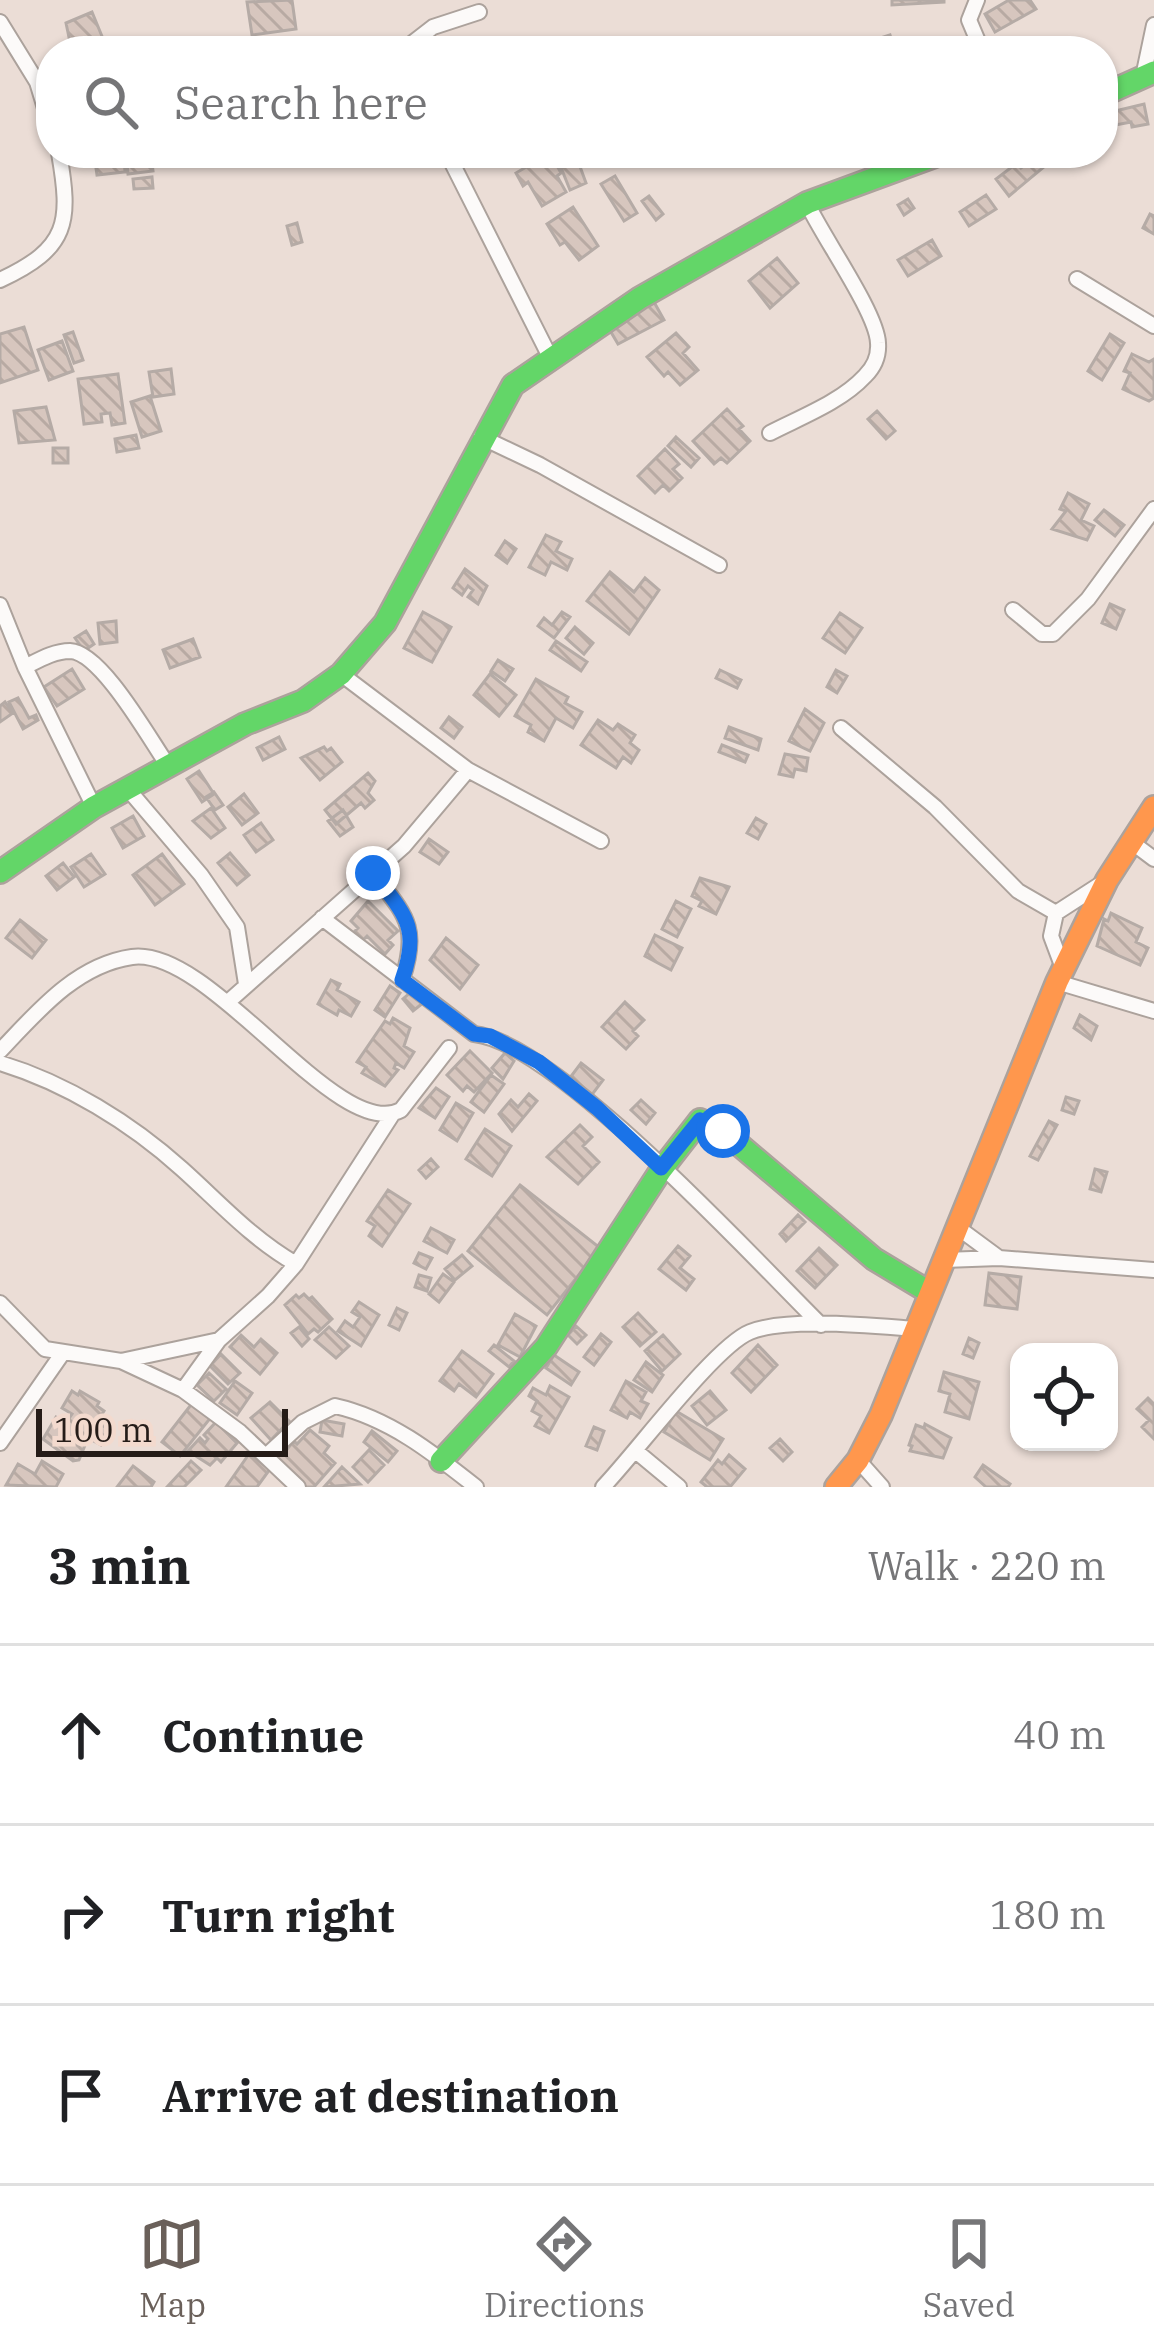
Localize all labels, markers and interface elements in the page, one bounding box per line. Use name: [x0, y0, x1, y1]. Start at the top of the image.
search box: [36, 36, 1118, 168]
icon: search: [78, 69, 144, 135]
text: Search here: [174, 73, 428, 131]
route end: [346, 846, 400, 900]
route start: [696, 1104, 750, 1158]
map controls: [1010, 1343, 1118, 1451]
button: locate: [1010, 1343, 1118, 1451]
scale bar: [36, 1403, 288, 1456]
text: 100 m: [54, 1408, 153, 1451]
text: 3 min: [48, 1532, 191, 1598]
text: Walk · 220 m: [868, 1540, 1106, 1591]
icon: ahead: [48, 1702, 114, 1768]
text: Continue: [162, 1706, 364, 1764]
text: 40 m: [1013, 1709, 1106, 1760]
icon: right: [48, 1882, 114, 1948]
text: Turn right: [162, 1886, 394, 1944]
text: 180 m: [990, 1889, 1106, 1940]
icon: arrive: [48, 2062, 114, 2128]
text: Arrive at destination: [162, 2066, 619, 2124]
tab: Map: [139, 2211, 206, 2326]
tab: Directions: [484, 2211, 645, 2326]
tab: Saved: [923, 2211, 1015, 2326]

